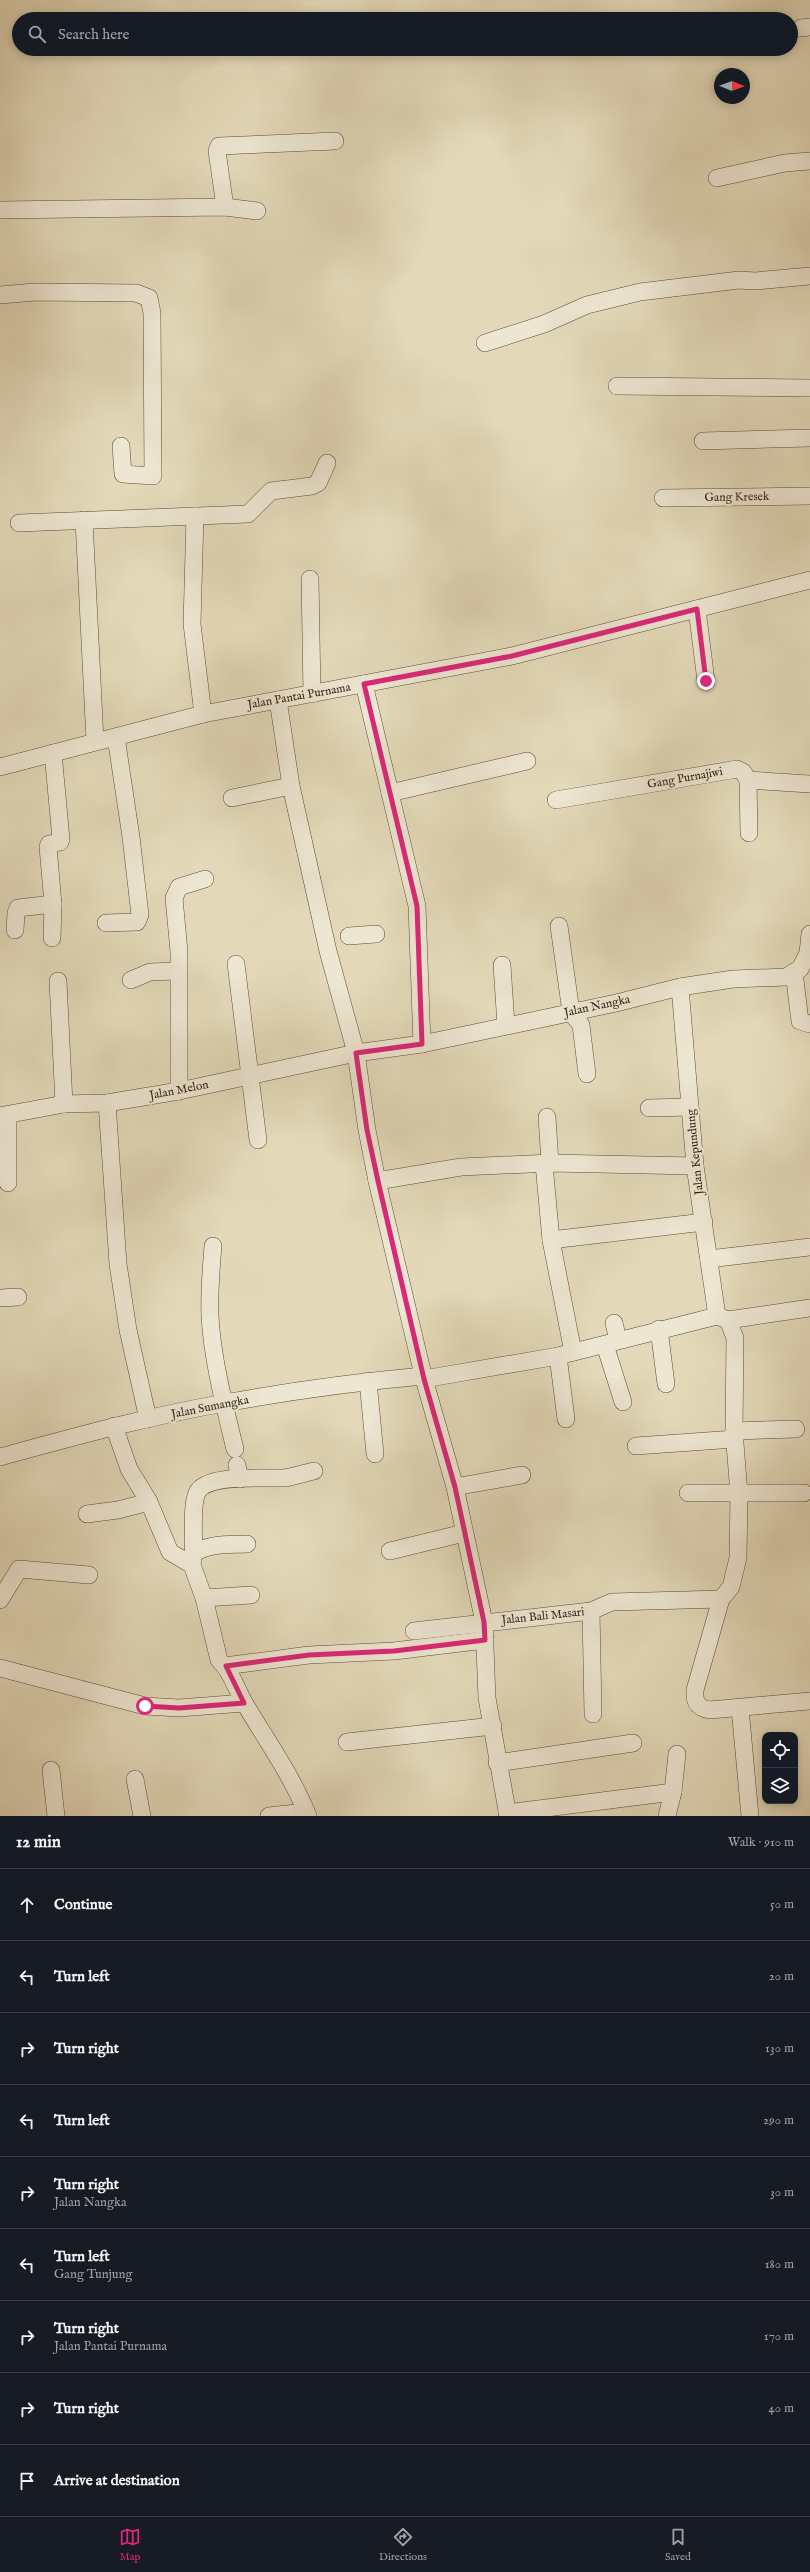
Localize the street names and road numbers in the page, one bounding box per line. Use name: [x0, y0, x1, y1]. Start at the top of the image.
street label: Gang Kresek: [704, 489, 770, 505]
street label: Jalan Pantai Purnama: [244, 679, 353, 714]
street label: Gang Purnajiwi: [646, 764, 724, 792]
street label: Jalan Nangka: [561, 992, 632, 1022]
street label: Jalan Melon: [146, 1077, 211, 1104]
street label: Jalan Kepundung: [683, 1108, 708, 1198]
street label: Jalan Sumangka: [168, 1392, 251, 1423]
street label: Jalan Bali Masari: [499, 1604, 585, 1629]

